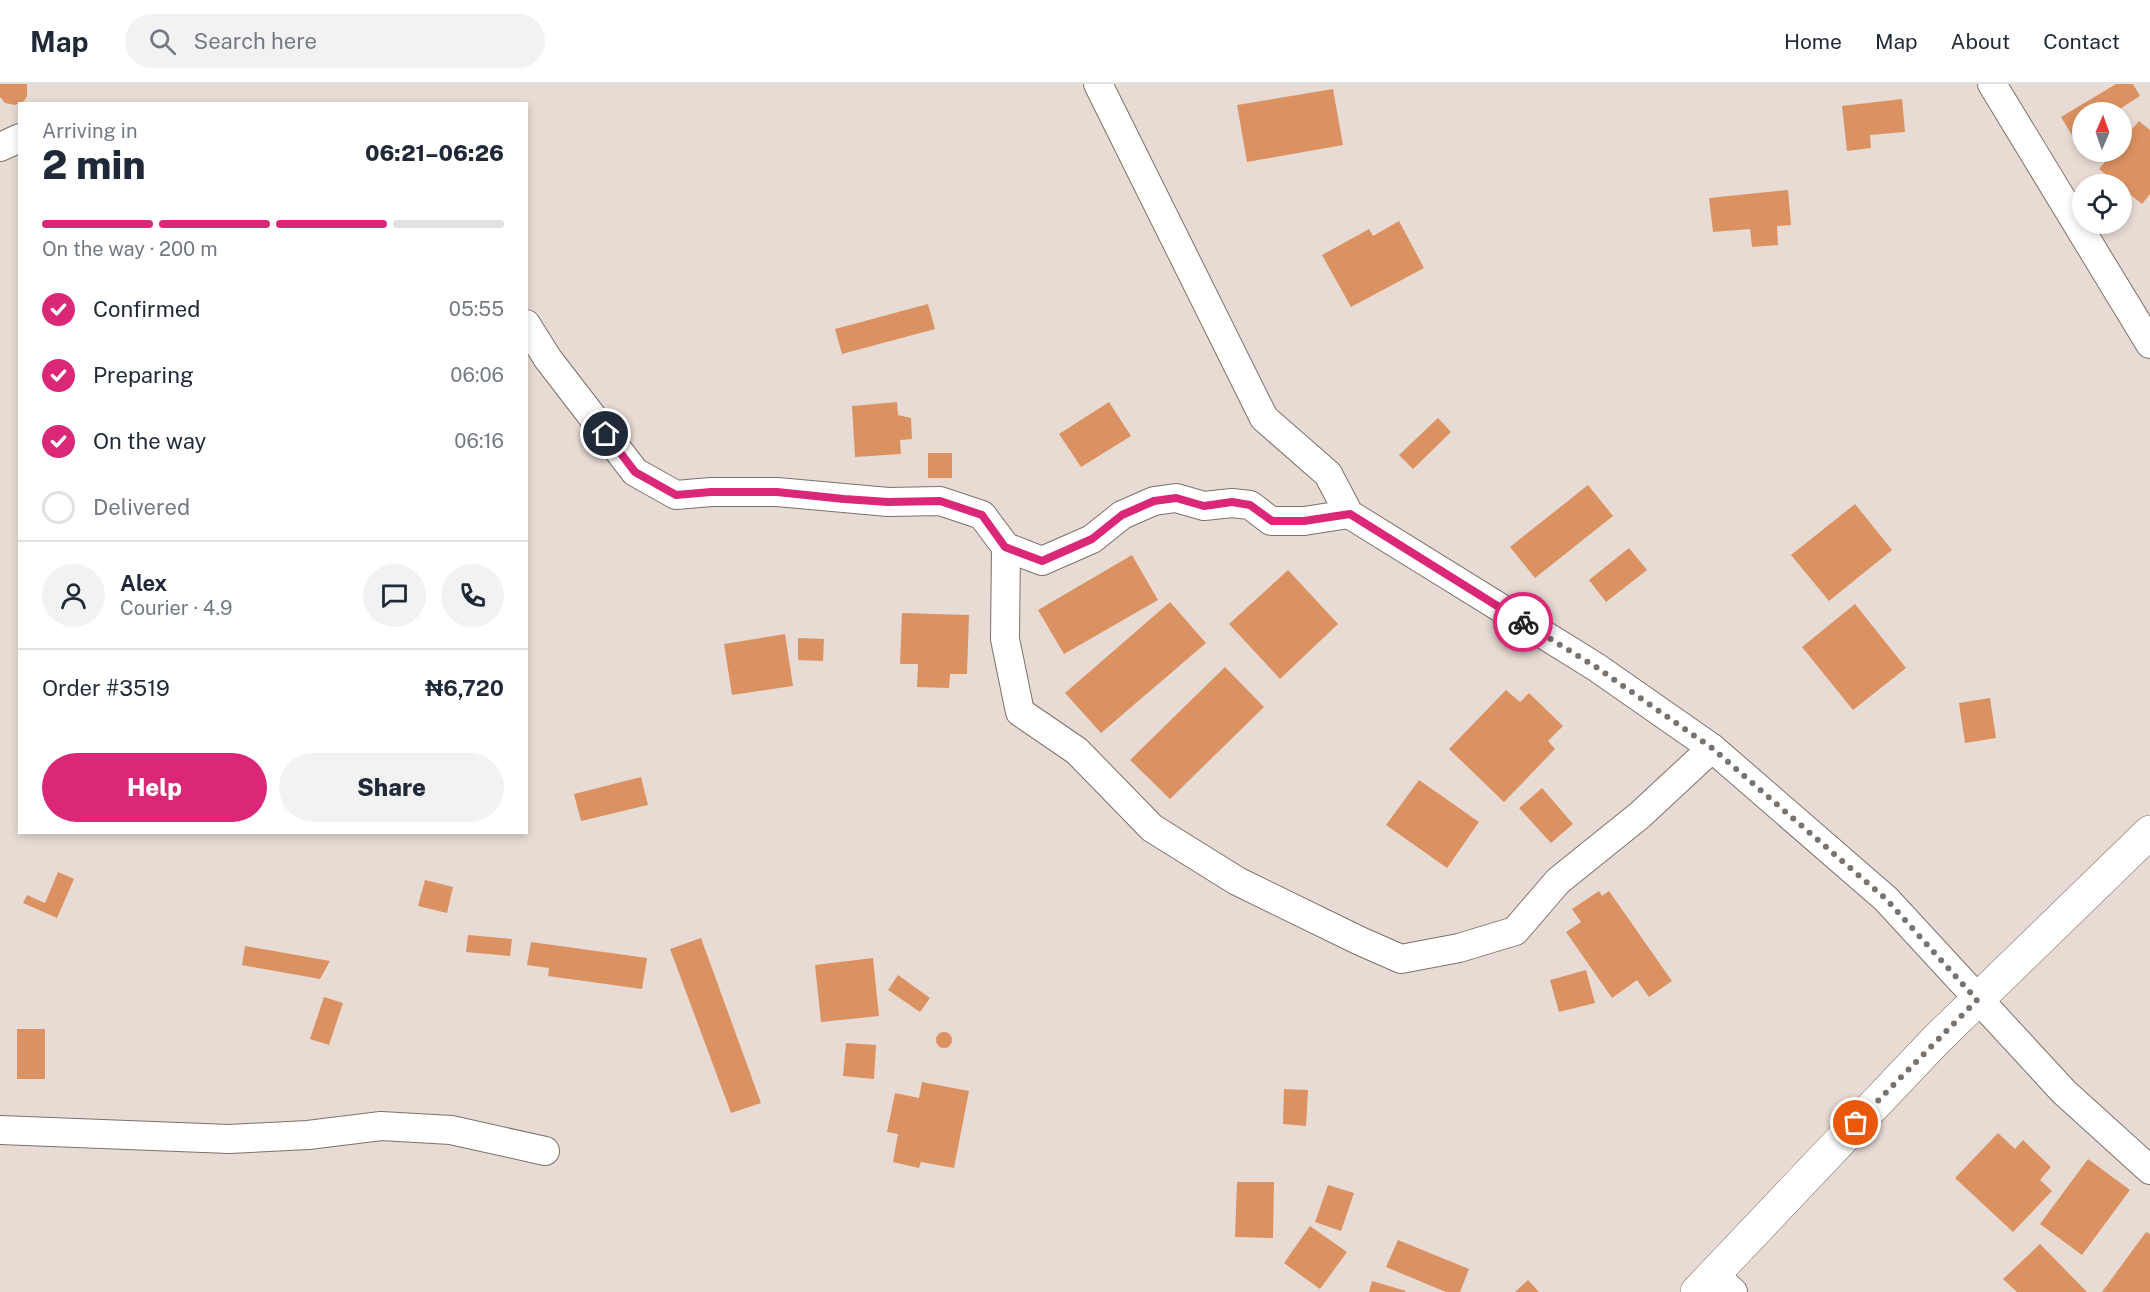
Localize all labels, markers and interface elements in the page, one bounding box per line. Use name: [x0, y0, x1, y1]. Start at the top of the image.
search box: [125, 14, 545, 68]
text: Map: [30, 25, 89, 58]
icon: search: [146, 25, 179, 58]
text: Search here: [194, 28, 317, 54]
text: Home: [1784, 29, 1842, 54]
text: Map: [1875, 29, 1918, 54]
text: About: [1951, 29, 2010, 54]
text: Contact: [2043, 29, 2120, 54]
north arrow: [2072, 102, 2132, 162]
map controls: [2072, 102, 2132, 234]
text: Arriving in: [42, 119, 137, 143]
text: 06:21–06:26: [365, 140, 504, 166]
text: 2 min: [42, 142, 146, 188]
button: locate: [2072, 174, 2132, 234]
text: On the way · 200 m: [42, 237, 218, 261]
icon: check: [42, 293, 75, 326]
text: Confirmed: [93, 296, 200, 322]
text: 05:55: [449, 297, 504, 321]
icon: check: [42, 359, 75, 392]
text: Preparing: [93, 362, 194, 388]
text: 06:06: [450, 363, 504, 387]
pin: [580, 408, 631, 459]
icon: home: [589, 417, 622, 450]
icon: check: [42, 425, 75, 458]
text: On the way: [93, 428, 206, 454]
text: 06:16: [454, 429, 504, 453]
text: Delivered: [93, 494, 190, 520]
button: person: [42, 564, 105, 627]
button: chat: [363, 564, 426, 627]
button: phone: [441, 564, 504, 627]
text: Alex: [120, 570, 167, 596]
courier: [1493, 592, 1553, 652]
text: Courier · 4.9: [120, 596, 232, 620]
icon: bike: [1507, 606, 1540, 639]
text: Order #3519: [42, 675, 170, 701]
text: ₦6,720: [425, 675, 504, 701]
button: Help: [42, 753, 267, 822]
button: Share: [279, 753, 504, 822]
pin: [1830, 1097, 1881, 1148]
icon: bag: [1839, 1106, 1872, 1139]

